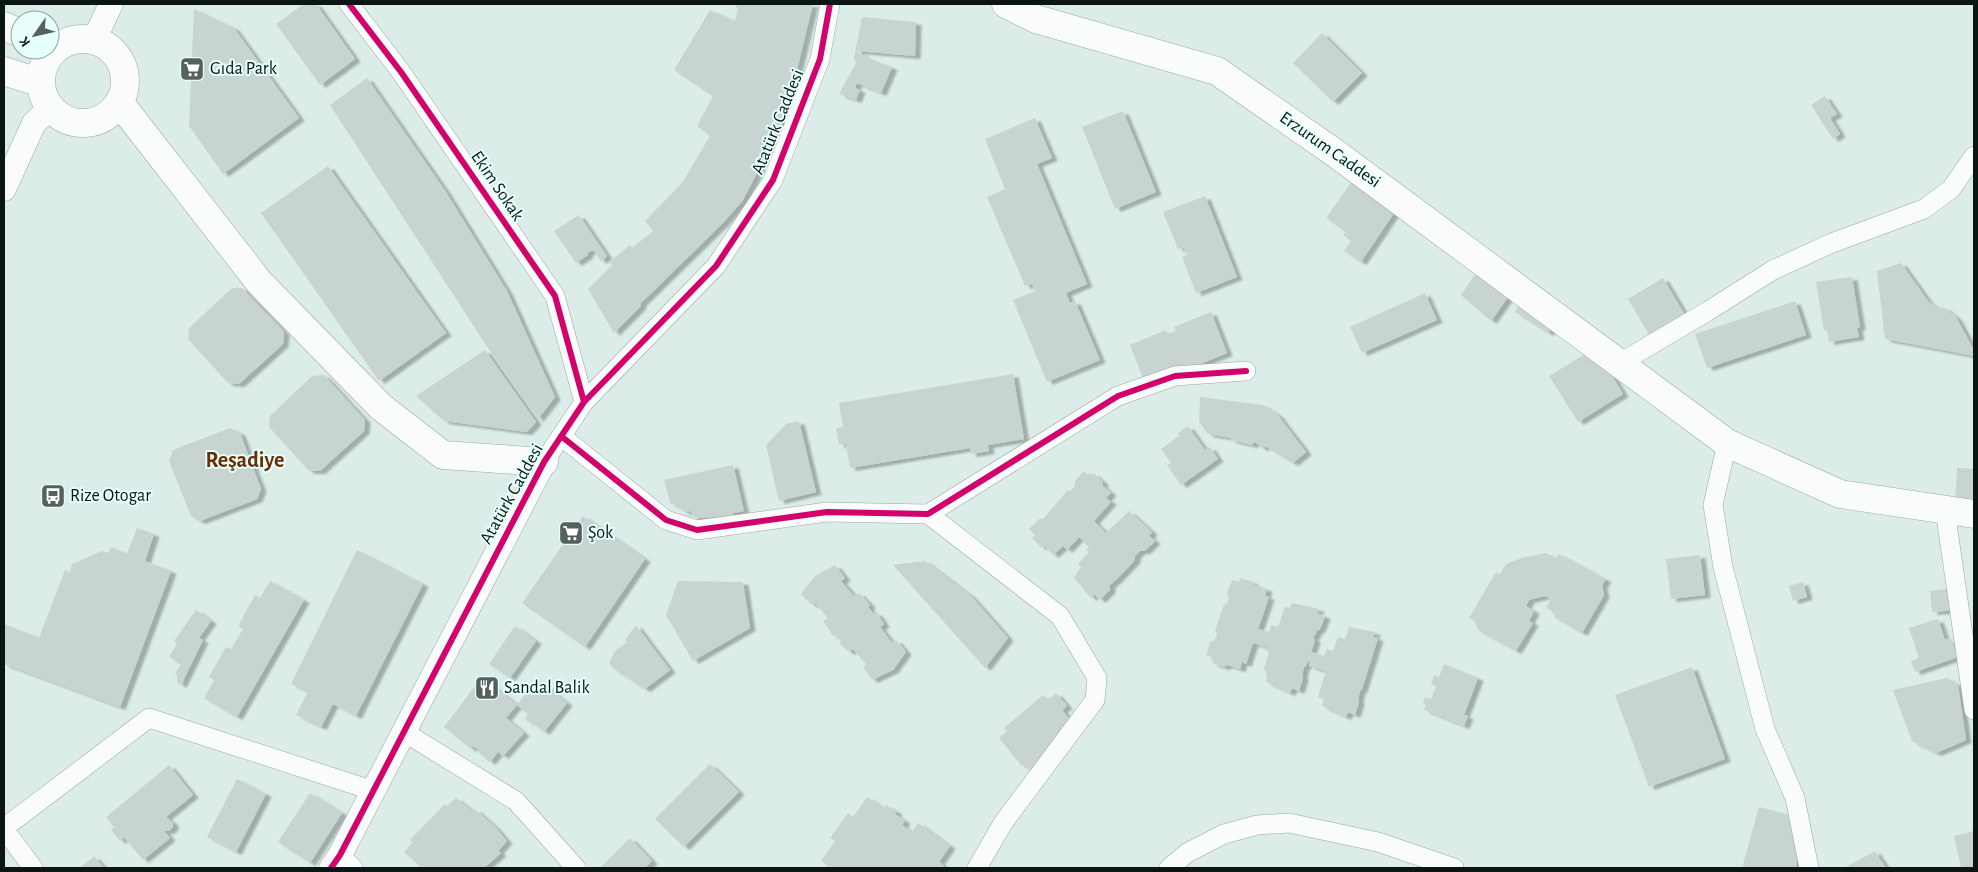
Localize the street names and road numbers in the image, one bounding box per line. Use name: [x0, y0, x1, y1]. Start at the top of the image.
street label: Atatürk Caddesi: [749, 67, 807, 177]
street label: Erzurum Caddesi: [1276, 109, 1384, 191]
street label: Ekim Sokak: [467, 148, 527, 225]
street label: Atatürk Caddesi: [477, 441, 547, 547]

